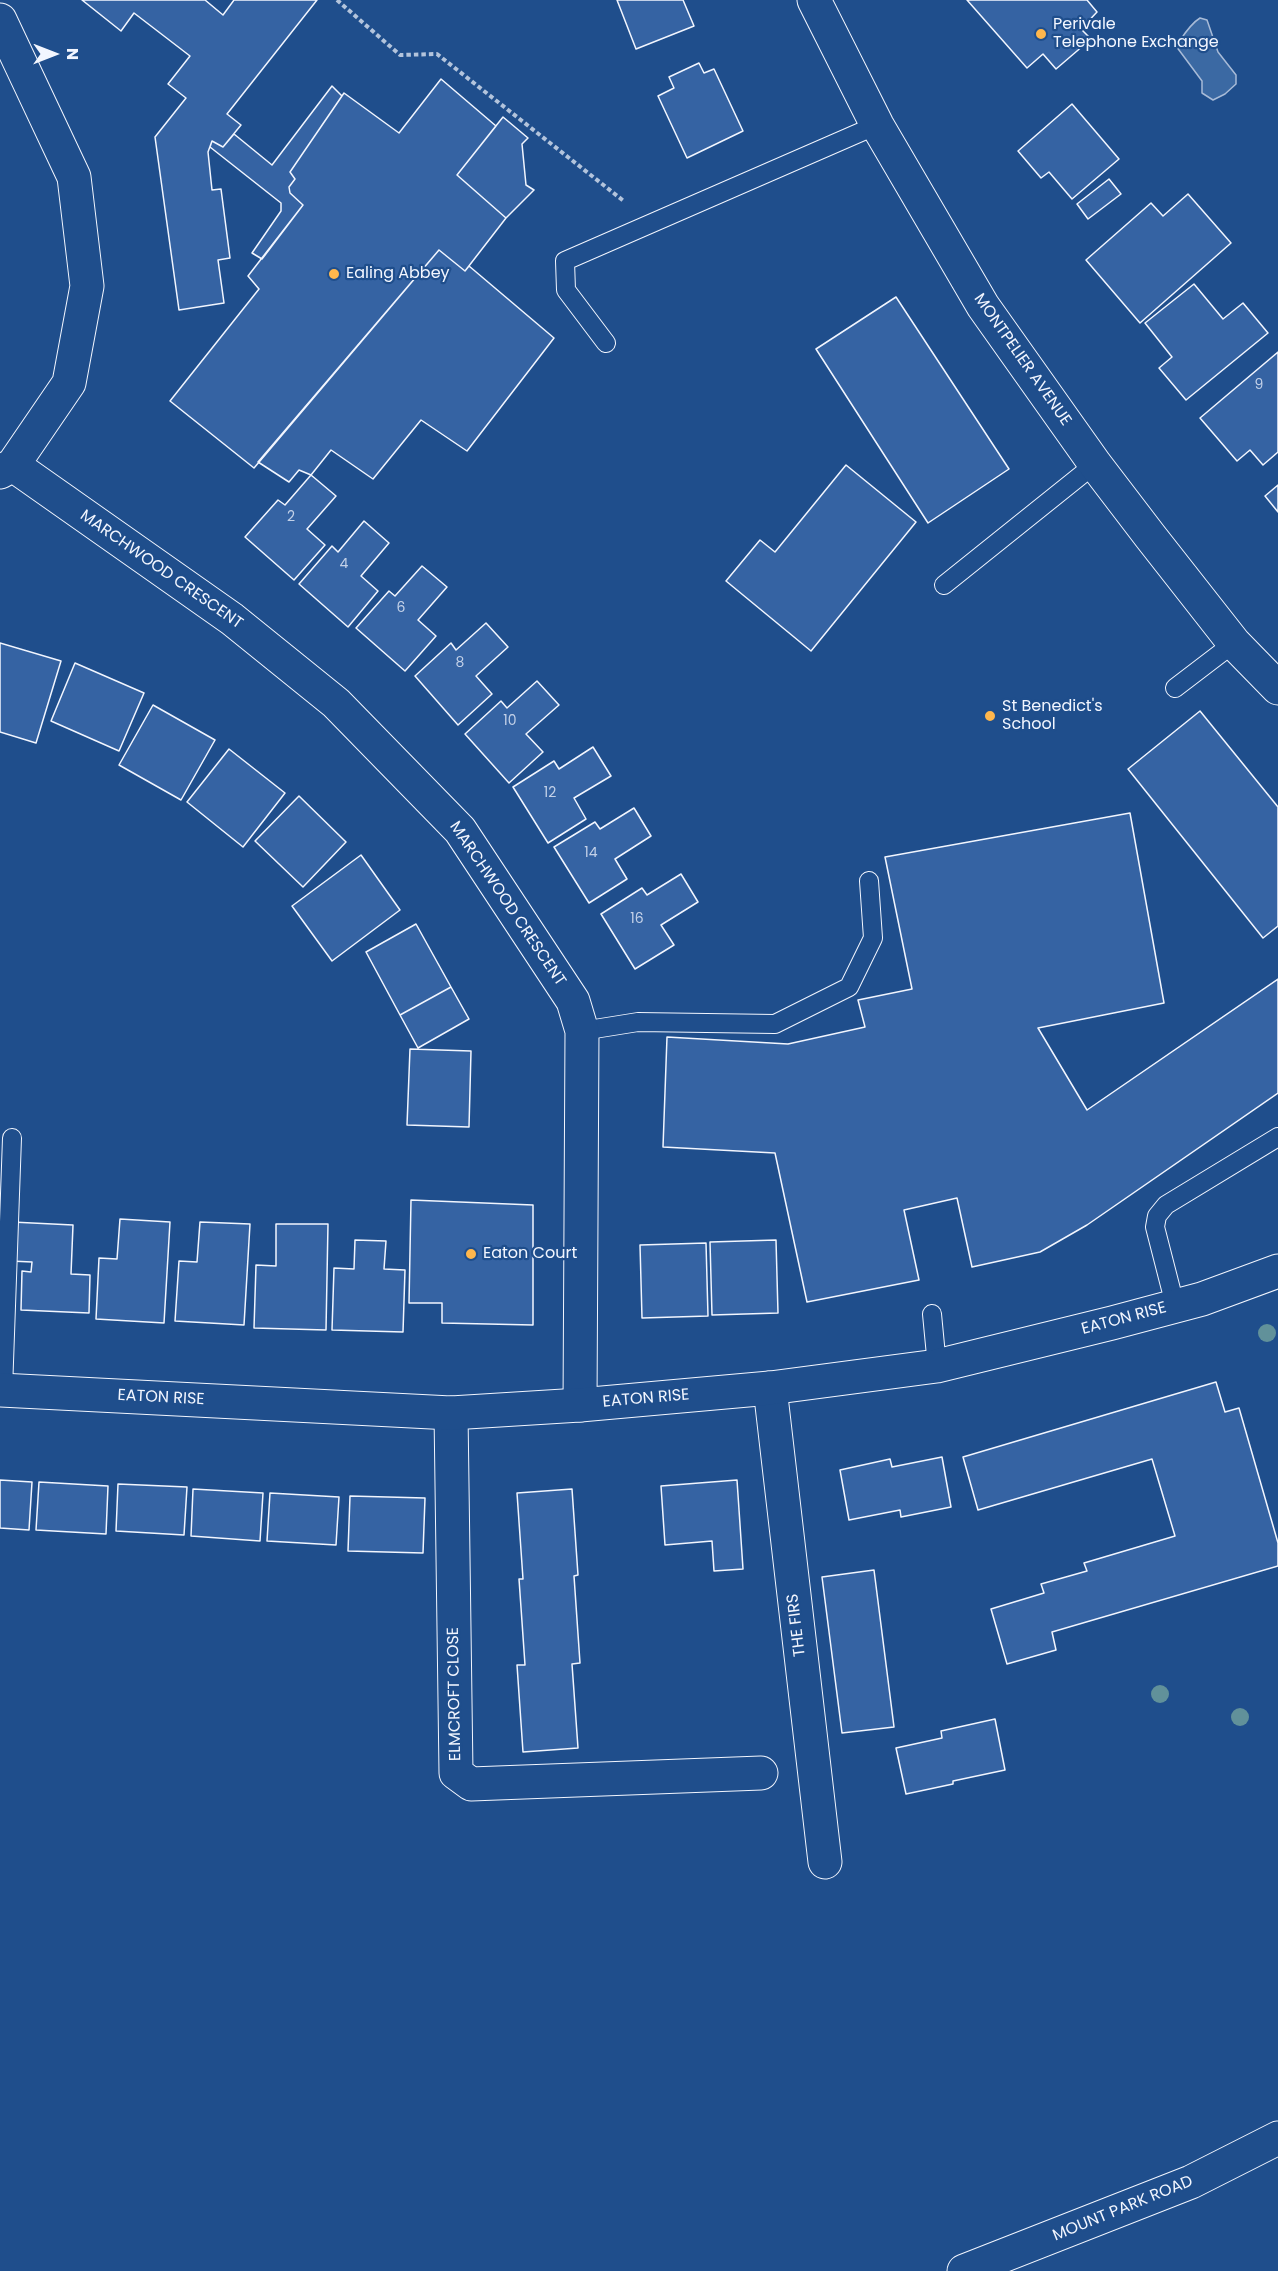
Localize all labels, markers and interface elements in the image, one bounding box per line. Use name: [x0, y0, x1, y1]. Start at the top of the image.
place label: Perivale Telephone Exchange: [1053, 15, 1219, 53]
north arrow: [24, 24, 84, 84]
marker: Perivale Telephone Exchange: [1034, 27, 1048, 41]
text: N: [61, 48, 84, 60]
place label: Ealing Abbey: [346, 264, 450, 284]
marker: Ealing Abbey: [327, 267, 341, 281]
street label: MONTPELIER AVENUE: [969, 290, 1075, 430]
house number: 9: [1255, 377, 1263, 393]
street label: MARCHWOOD CRESCENT: [76, 506, 246, 634]
house number: 2: [287, 509, 295, 525]
house number: 4: [340, 556, 348, 572]
house number: 6: [397, 600, 405, 616]
house number: 8: [456, 655, 464, 671]
place label: St Benedict's School: [1002, 697, 1103, 735]
marker: St Benedict's School: [983, 709, 997, 723]
house number: 10: [503, 713, 517, 729]
house number: 12: [544, 785, 556, 801]
street label: MARCHWOOD CRESCENT: [445, 818, 569, 990]
house number: 14: [584, 845, 598, 861]
house number: 16: [630, 911, 644, 927]
place label: Eaton Court: [483, 1244, 577, 1264]
marker: Eaton Court: [464, 1247, 478, 1261]
street label: EATON RISE: [1079, 1298, 1169, 1340]
street label: EATON RISE: [117, 1386, 205, 1410]
street label: EATON RISE: [602, 1386, 690, 1412]
street label: THE FIRS: [784, 1592, 810, 1658]
street label: ELMCROFT CLOSE: [444, 1627, 466, 1761]
street label: MOUNT PARK ROAD: [1050, 2172, 1196, 2246]

